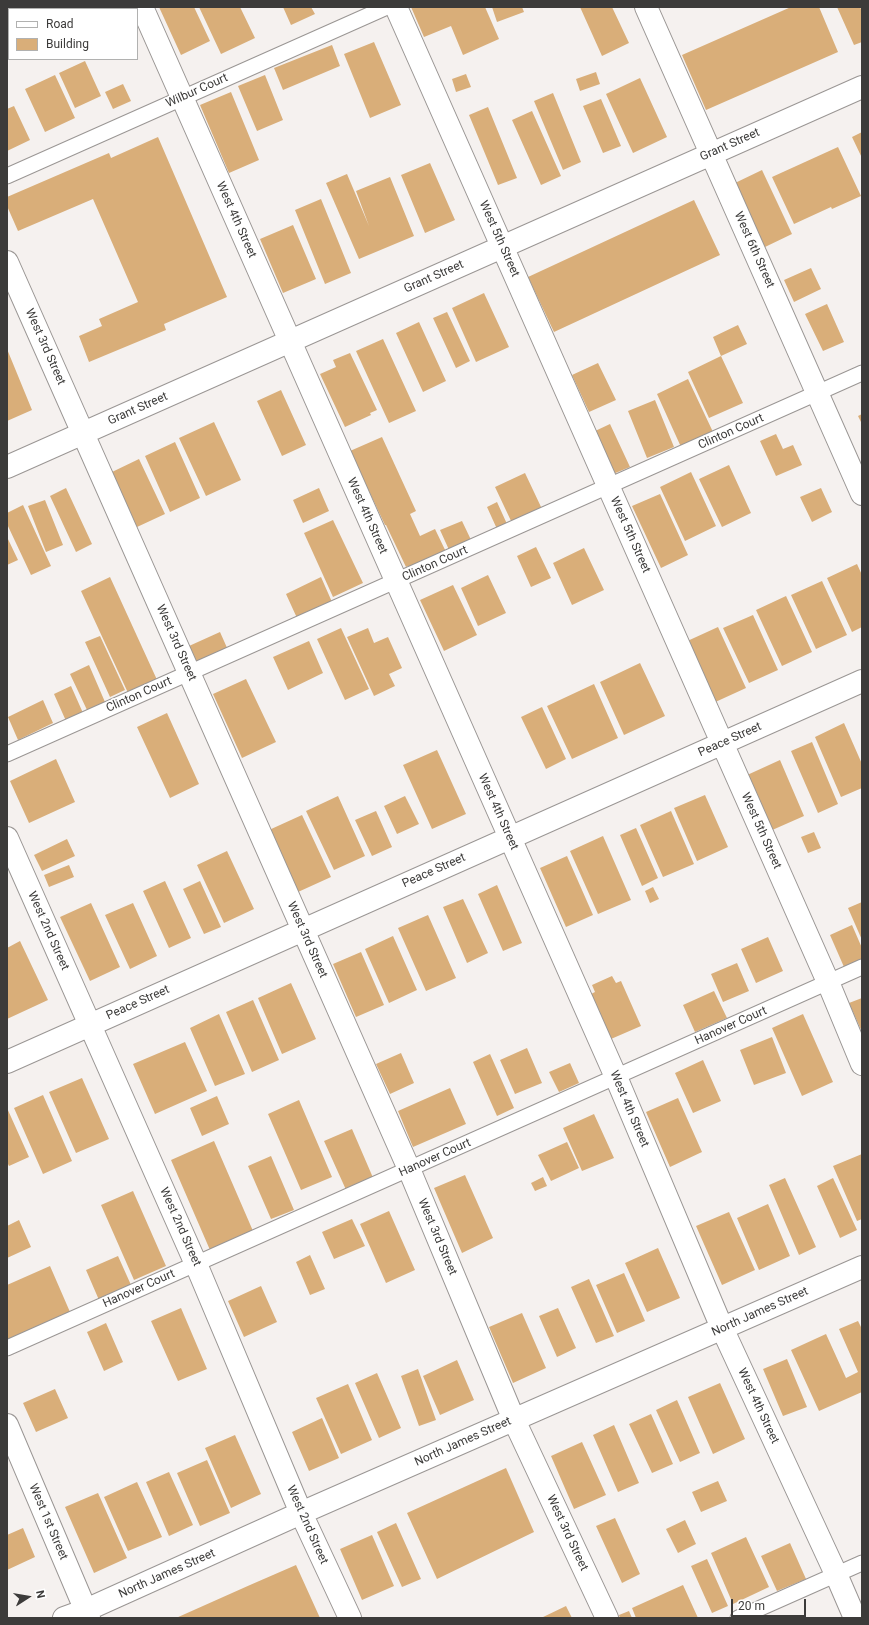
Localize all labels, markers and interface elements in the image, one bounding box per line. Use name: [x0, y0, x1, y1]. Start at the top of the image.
legend: [8, 8, 138, 60]
text: Road: [46, 17, 74, 31]
text: Building: [46, 37, 89, 51]
street label: Wilbur Court: [164, 71, 230, 111]
street label: Grant Street: [698, 125, 762, 165]
street label: West 4th Street: [213, 180, 259, 260]
street label: West 5th Street: [476, 199, 522, 279]
street label: West 6th Street: [731, 210, 777, 290]
street label: Grant Street: [402, 257, 466, 297]
street label: West 3rd Street: [22, 307, 68, 387]
street label: Grant Street: [106, 389, 170, 429]
street label: Clinton Court: [696, 411, 766, 453]
street label: West 4th Street: [344, 476, 390, 556]
street label: West 5th Street: [607, 495, 653, 575]
street label: Clinton Court: [400, 543, 470, 585]
street label: West 3rd Street: [153, 603, 199, 683]
street label: Clinton Court: [104, 674, 174, 716]
street label: Peace Street: [696, 720, 764, 760]
street label: West 4th Street: [475, 772, 521, 852]
street label: West 5th Street: [738, 791, 784, 871]
street label: Peace Street: [400, 851, 468, 891]
street label: West 2nd Street: [24, 889, 72, 973]
street label: West 3rd Street: [284, 900, 330, 980]
street label: Peace Street: [104, 983, 172, 1023]
street label: Hanover Court: [693, 1004, 769, 1048]
street label: West 4th Street: [606, 1069, 652, 1149]
street label: Hanover Court: [397, 1136, 473, 1180]
street label: West 2nd Street: [156, 1185, 204, 1269]
street label: West 3rd Street: [414, 1196, 460, 1278]
street label: Hanover Court: [101, 1267, 177, 1311]
street label: North James Street: [710, 1284, 810, 1340]
street label: West 4th Street: [734, 1366, 782, 1446]
street label: North James Street: [413, 1414, 513, 1470]
street label: West 1st Street: [25, 1482, 71, 1562]
street label: West 2nd Street: [283, 1483, 331, 1567]
street label: West 3rd Street: [543, 1493, 591, 1573]
street label: North James Street: [117, 1546, 217, 1602]
north arrow: [8, 1577, 48, 1617]
text: N: [33, 1589, 47, 1600]
scale bar: [733, 1591, 808, 1617]
text: 20 m: [738, 1599, 765, 1613]

